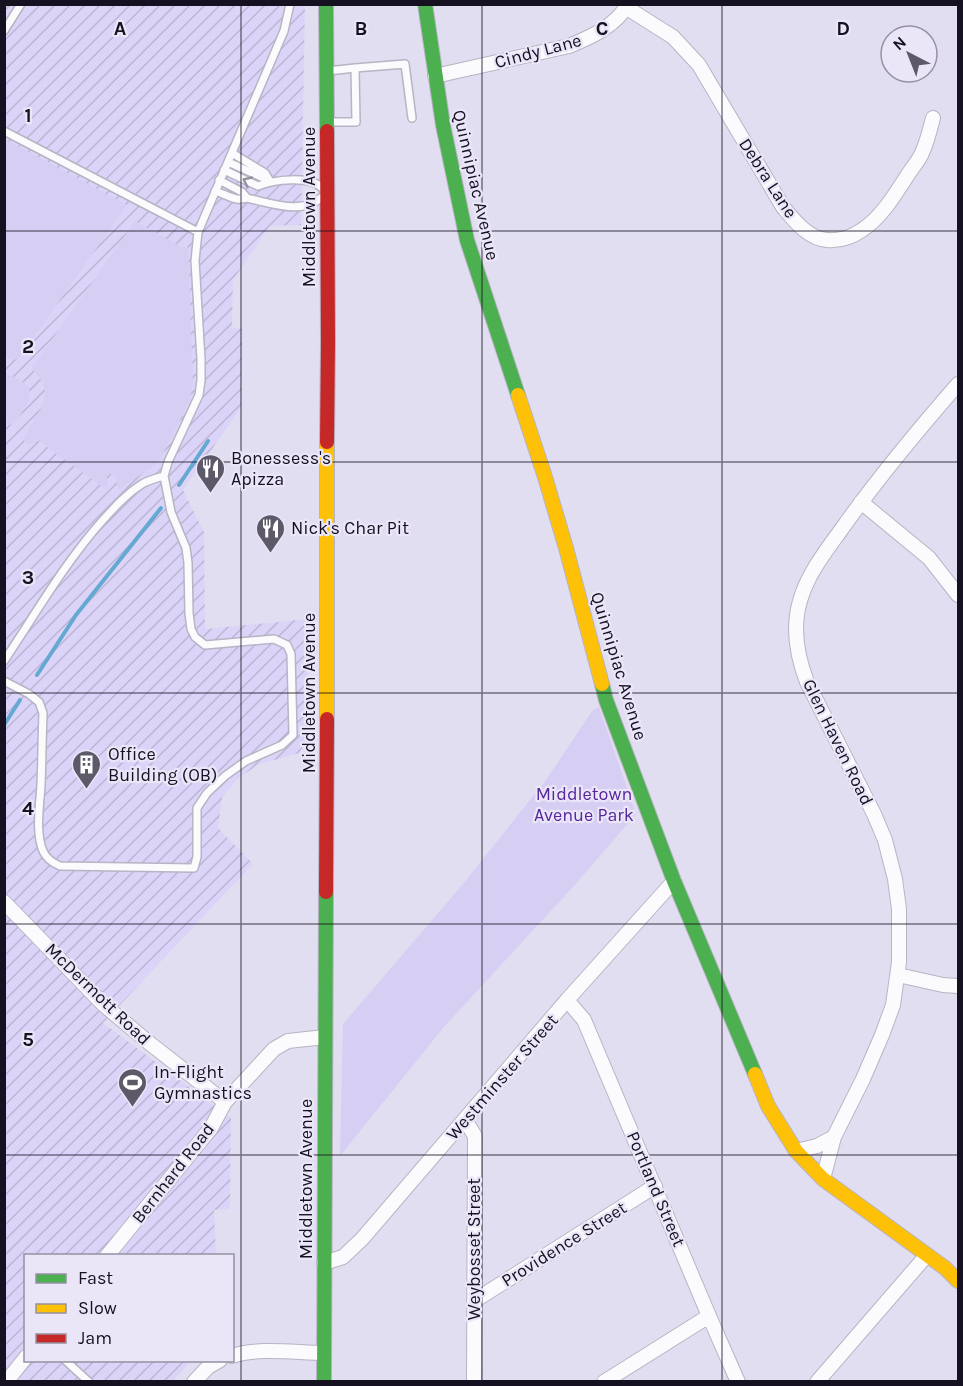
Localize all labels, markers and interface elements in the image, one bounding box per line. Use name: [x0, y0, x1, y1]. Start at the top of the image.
text: A: [114, 17, 127, 40]
text: B: [355, 17, 367, 40]
text: C: [596, 17, 608, 40]
text: D: [836, 17, 850, 40]
north arrow: [879, 24, 939, 84]
street label: Cindy Lane: [492, 29, 584, 73]
text: N: [889, 32, 910, 54]
text: 1: [24, 104, 32, 127]
street label: Quinnipiac Avenue: [448, 108, 504, 262]
street label: Middletown Avenue: [298, 127, 320, 287]
street label: Debra Lane: [734, 134, 802, 222]
one-way arrow: [242, 176, 253, 188]
text: 2: [22, 335, 34, 358]
place label: Bonessess's Apizza: [231, 447, 331, 490]
restaurant icon: Bonessess's Apizza: [194, 452, 226, 494]
restaurant icon: Nick's Char Pit: [254, 512, 286, 554]
place label: Nick's Char Pit: [291, 517, 409, 539]
text: 3: [22, 566, 34, 589]
street label: Quinnipiac Avenue: [586, 589, 652, 743]
street label: Middletown Avenue: [298, 613, 320, 773]
street label: Glen Haven Road: [798, 675, 878, 809]
place label: Office Building (OB): [108, 743, 217, 786]
building icon: Office Building (OB): [71, 748, 103, 790]
park label: Middletown Avenue Park: [534, 783, 634, 826]
text: 4: [22, 797, 34, 820]
street label: McDermott Road: [41, 938, 155, 1050]
street label: Westminster Street: [441, 1009, 563, 1144]
text: 5: [22, 1028, 34, 1051]
place label: In-Flight Gymnastics: [154, 1061, 252, 1104]
sports icon: In-Flight Gymnastics: [117, 1066, 149, 1108]
street label: Middletown Avenue: [295, 1099, 317, 1259]
street label: Bernhard Road: [127, 1118, 219, 1228]
street label: Portland Street: [622, 1128, 690, 1250]
street label: Weybosset Street: [463, 1178, 485, 1320]
street label: Providence Street: [497, 1196, 631, 1291]
legend: [24, 1254, 234, 1362]
text: Fast: [78, 1267, 113, 1289]
text: Slow: [78, 1297, 117, 1319]
text: Jam: [78, 1327, 112, 1349]

